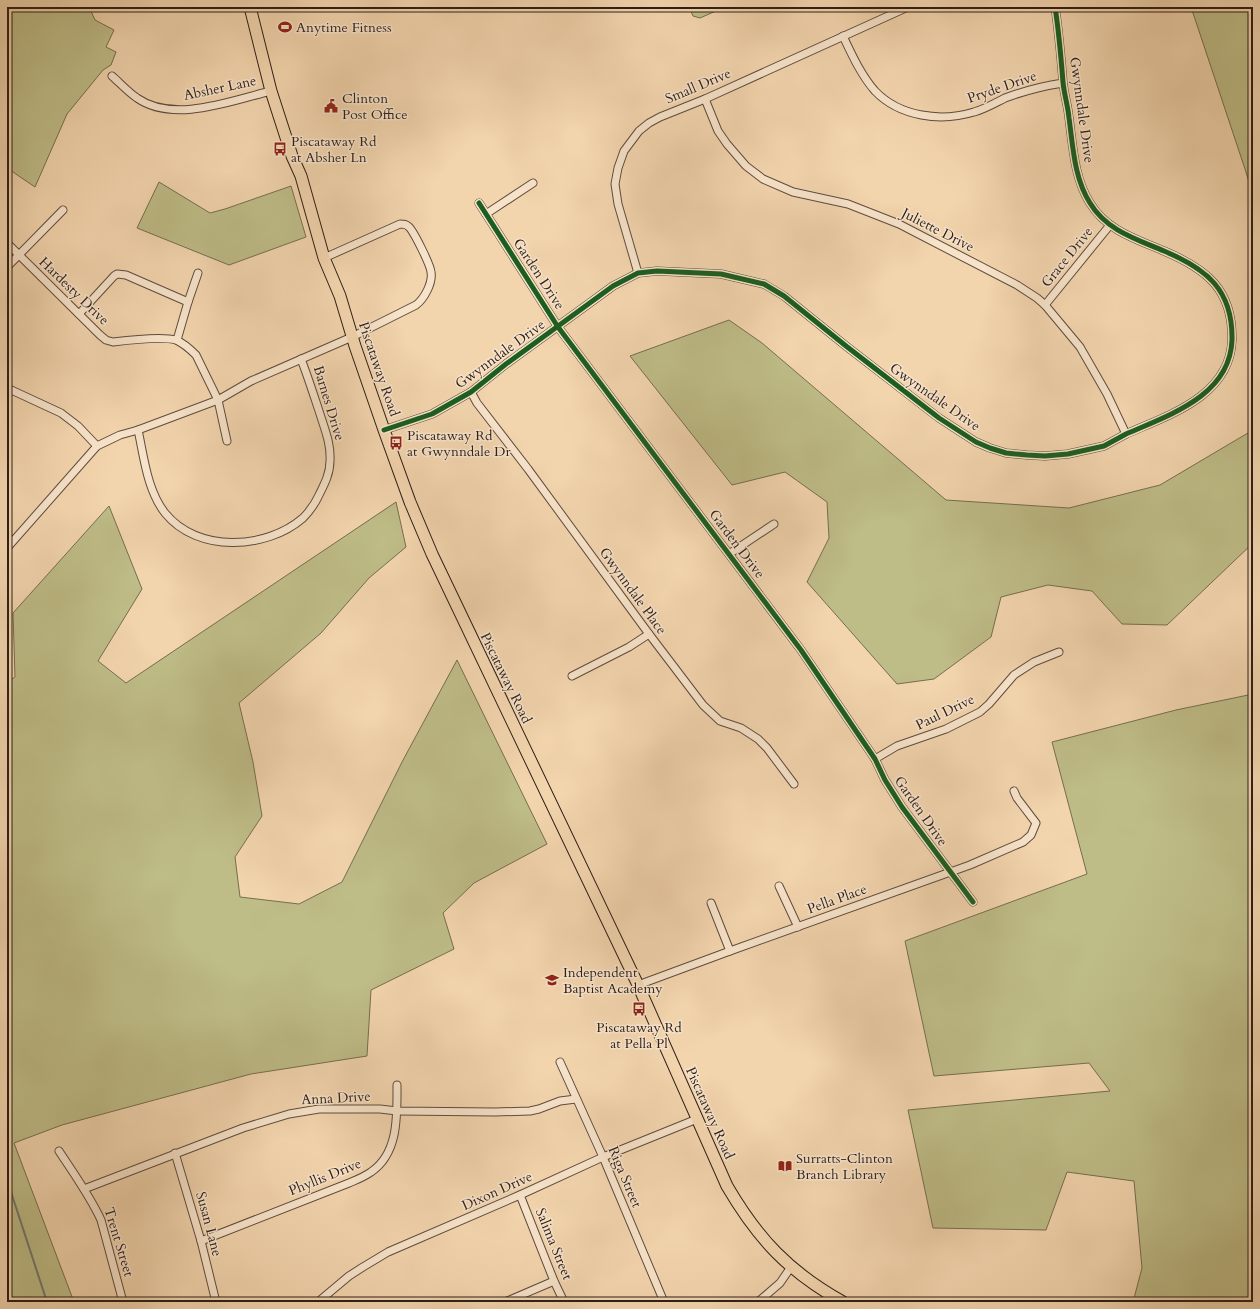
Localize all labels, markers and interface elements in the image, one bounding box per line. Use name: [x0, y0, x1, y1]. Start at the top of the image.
place label: Anytime Fitness: [296, 18, 392, 37]
sports icon: Anytime Fitness: [277, 19, 293, 35]
street label: Gwynndale Drive: [1065, 56, 1099, 164]
street label: Small Drive: [662, 64, 734, 108]
street label: Pryde Drive: [965, 66, 1039, 108]
street label: Absher Lane: [182, 71, 258, 105]
place label: Clinton Post Office: [342, 89, 408, 124]
public building icon: Clinton Post Office: [323, 98, 339, 114]
place label: Piscataway Rd at Absher Ln: [291, 132, 377, 167]
bus stop icon: Piscataway Rd at Absher Ln: [272, 141, 288, 157]
street label: Juliette Drive: [897, 203, 978, 256]
street label: Grace Drive: [1037, 223, 1097, 291]
street label: Garden Drive: [509, 235, 569, 313]
street label: Hardesty Drive: [35, 253, 113, 329]
street label: Gwynndale Drive: [451, 315, 549, 393]
street label: Piscataway Road: [354, 319, 404, 419]
street label: Gwynndale Drive: [886, 359, 984, 435]
street label: Barnes Drive: [309, 363, 349, 443]
place label: Piscataway Rd at Gwynndale Dr: [407, 426, 511, 461]
bus stop icon: Piscataway Rd at Gwynndale Dr: [388, 435, 404, 451]
street label: Garden Drive: [705, 506, 769, 582]
street label: Gwynndale Place: [595, 544, 671, 638]
street label: Piscataway Road: [476, 629, 536, 727]
street label: Paul Drive: [912, 690, 978, 734]
street label: Garden Drive: [890, 772, 952, 850]
street label: Pella Place: [805, 879, 869, 919]
place label: Independent Baptist Academy: [563, 963, 663, 998]
school or university icon: Independent Baptist Academy: [544, 972, 560, 988]
bus stop icon: Piscataway Rd at Pella Pl: [631, 1001, 647, 1017]
place label: Piscataway Rd at Pella Pl: [596, 1018, 682, 1053]
street label: Piscataway Road: [681, 1064, 739, 1163]
street label: Anna Drive: [301, 1087, 371, 1109]
street label: Riga Street: [604, 1143, 647, 1211]
place label: Surratts-Clinton Branch Library: [796, 1149, 893, 1184]
street label: Phyllis Drive: [286, 1154, 364, 1200]
library icon: Surratts-Clinton Branch Library: [777, 1158, 793, 1174]
street label: Dixon Drive: [459, 1167, 535, 1215]
street label: Susan Lane: [191, 1190, 227, 1258]
street label: Trent Street: [99, 1205, 139, 1280]
street label: Salima Street: [531, 1205, 577, 1283]

